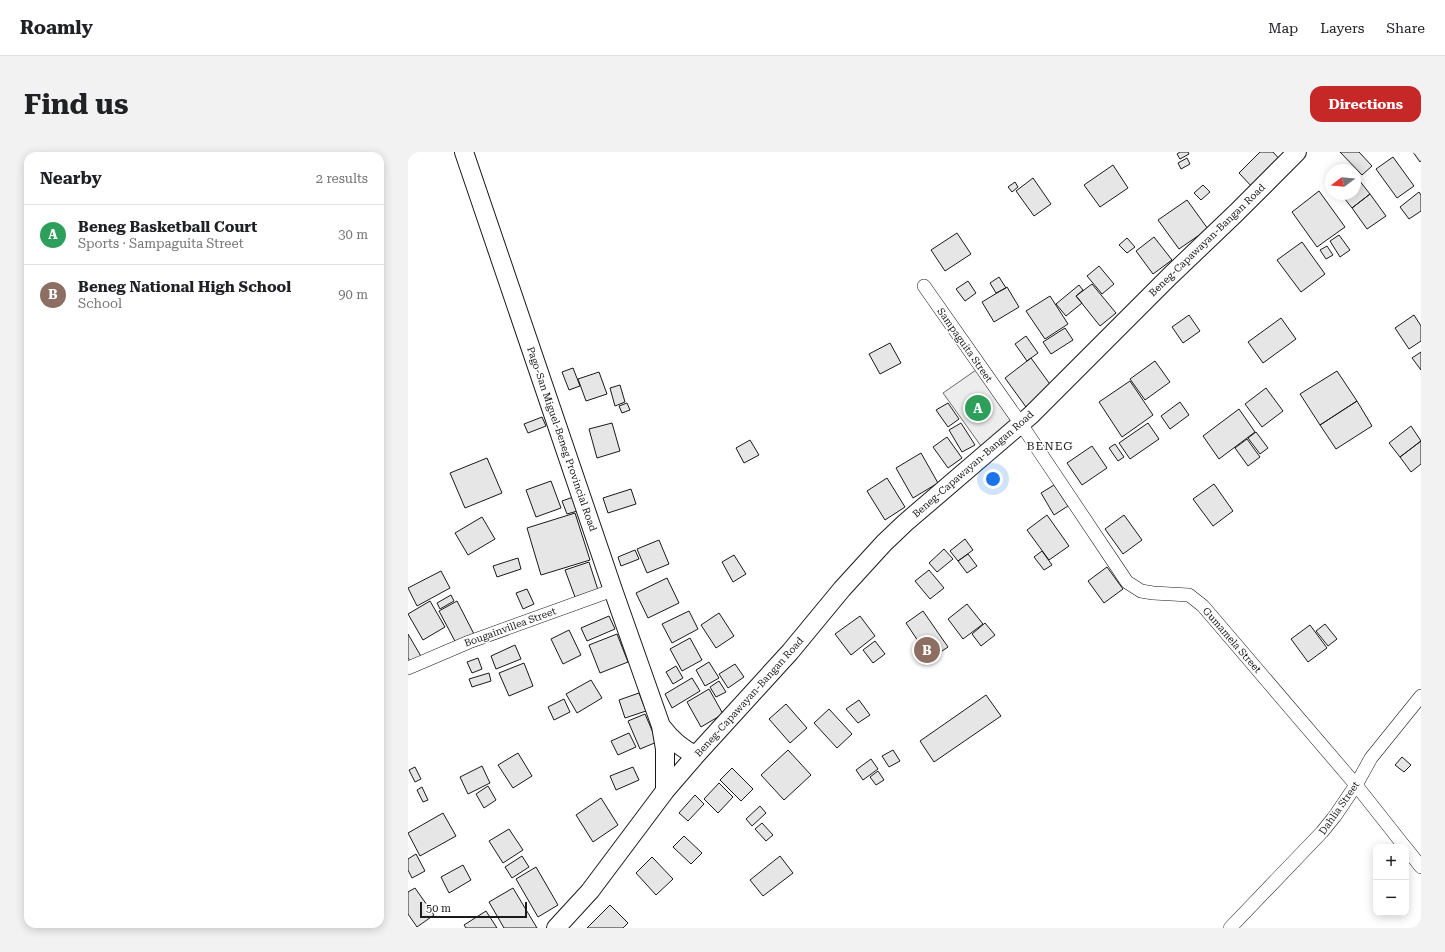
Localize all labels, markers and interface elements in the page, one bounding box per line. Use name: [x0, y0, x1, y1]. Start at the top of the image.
text: Roamly: [20, 16, 93, 39]
text: Map: [1268, 20, 1298, 36]
text: Layers: [1320, 20, 1364, 36]
text: Share: [1386, 20, 1425, 36]
button: Directions: [1310, 86, 1421, 122]
text: Find us: [24, 88, 128, 121]
north arrow: [1325, 164, 1361, 200]
text: Nearby: [40, 168, 102, 188]
text: 2 results: [316, 171, 368, 186]
street label: Beneg-Capawayan-Bangan Road: [1147, 181, 1268, 298]
text: Beneg Basketball Court: [78, 218, 257, 236]
text: A: [48, 227, 58, 242]
text: 30 m: [338, 227, 368, 242]
text: Sports · Sampaguita Street: [78, 236, 244, 251]
text: Beneg National High School: [78, 278, 291, 296]
text: B: [48, 287, 58, 302]
text: 90 m: [338, 287, 368, 302]
text: School: [78, 296, 122, 311]
street label: Sampaguita Street: [935, 306, 995, 384]
street label: Pago-San Miguel-Beneg Provincial Road: [525, 345, 599, 533]
pin: A: [965, 393, 991, 423]
street label: Beneg-Capawayan-Bangan Road: [910, 408, 1036, 520]
district label: BENEG: [1026, 439, 1074, 453]
your location: [983, 469, 1003, 489]
street label: Bougainvillea Street: [463, 605, 558, 649]
street label: Gumamela Street: [1201, 605, 1264, 675]
street label: Beneg-Capawayan-Bangan Road: [692, 635, 806, 759]
pin: B: [914, 635, 940, 665]
street label: Dahlia Street: [1317, 779, 1362, 837]
map controls: [1373, 844, 1409, 916]
button: +: [1373, 844, 1409, 880]
button: −: [1373, 880, 1409, 916]
scale bar: [420, 900, 527, 919]
text: 50 m: [426, 902, 451, 915]

